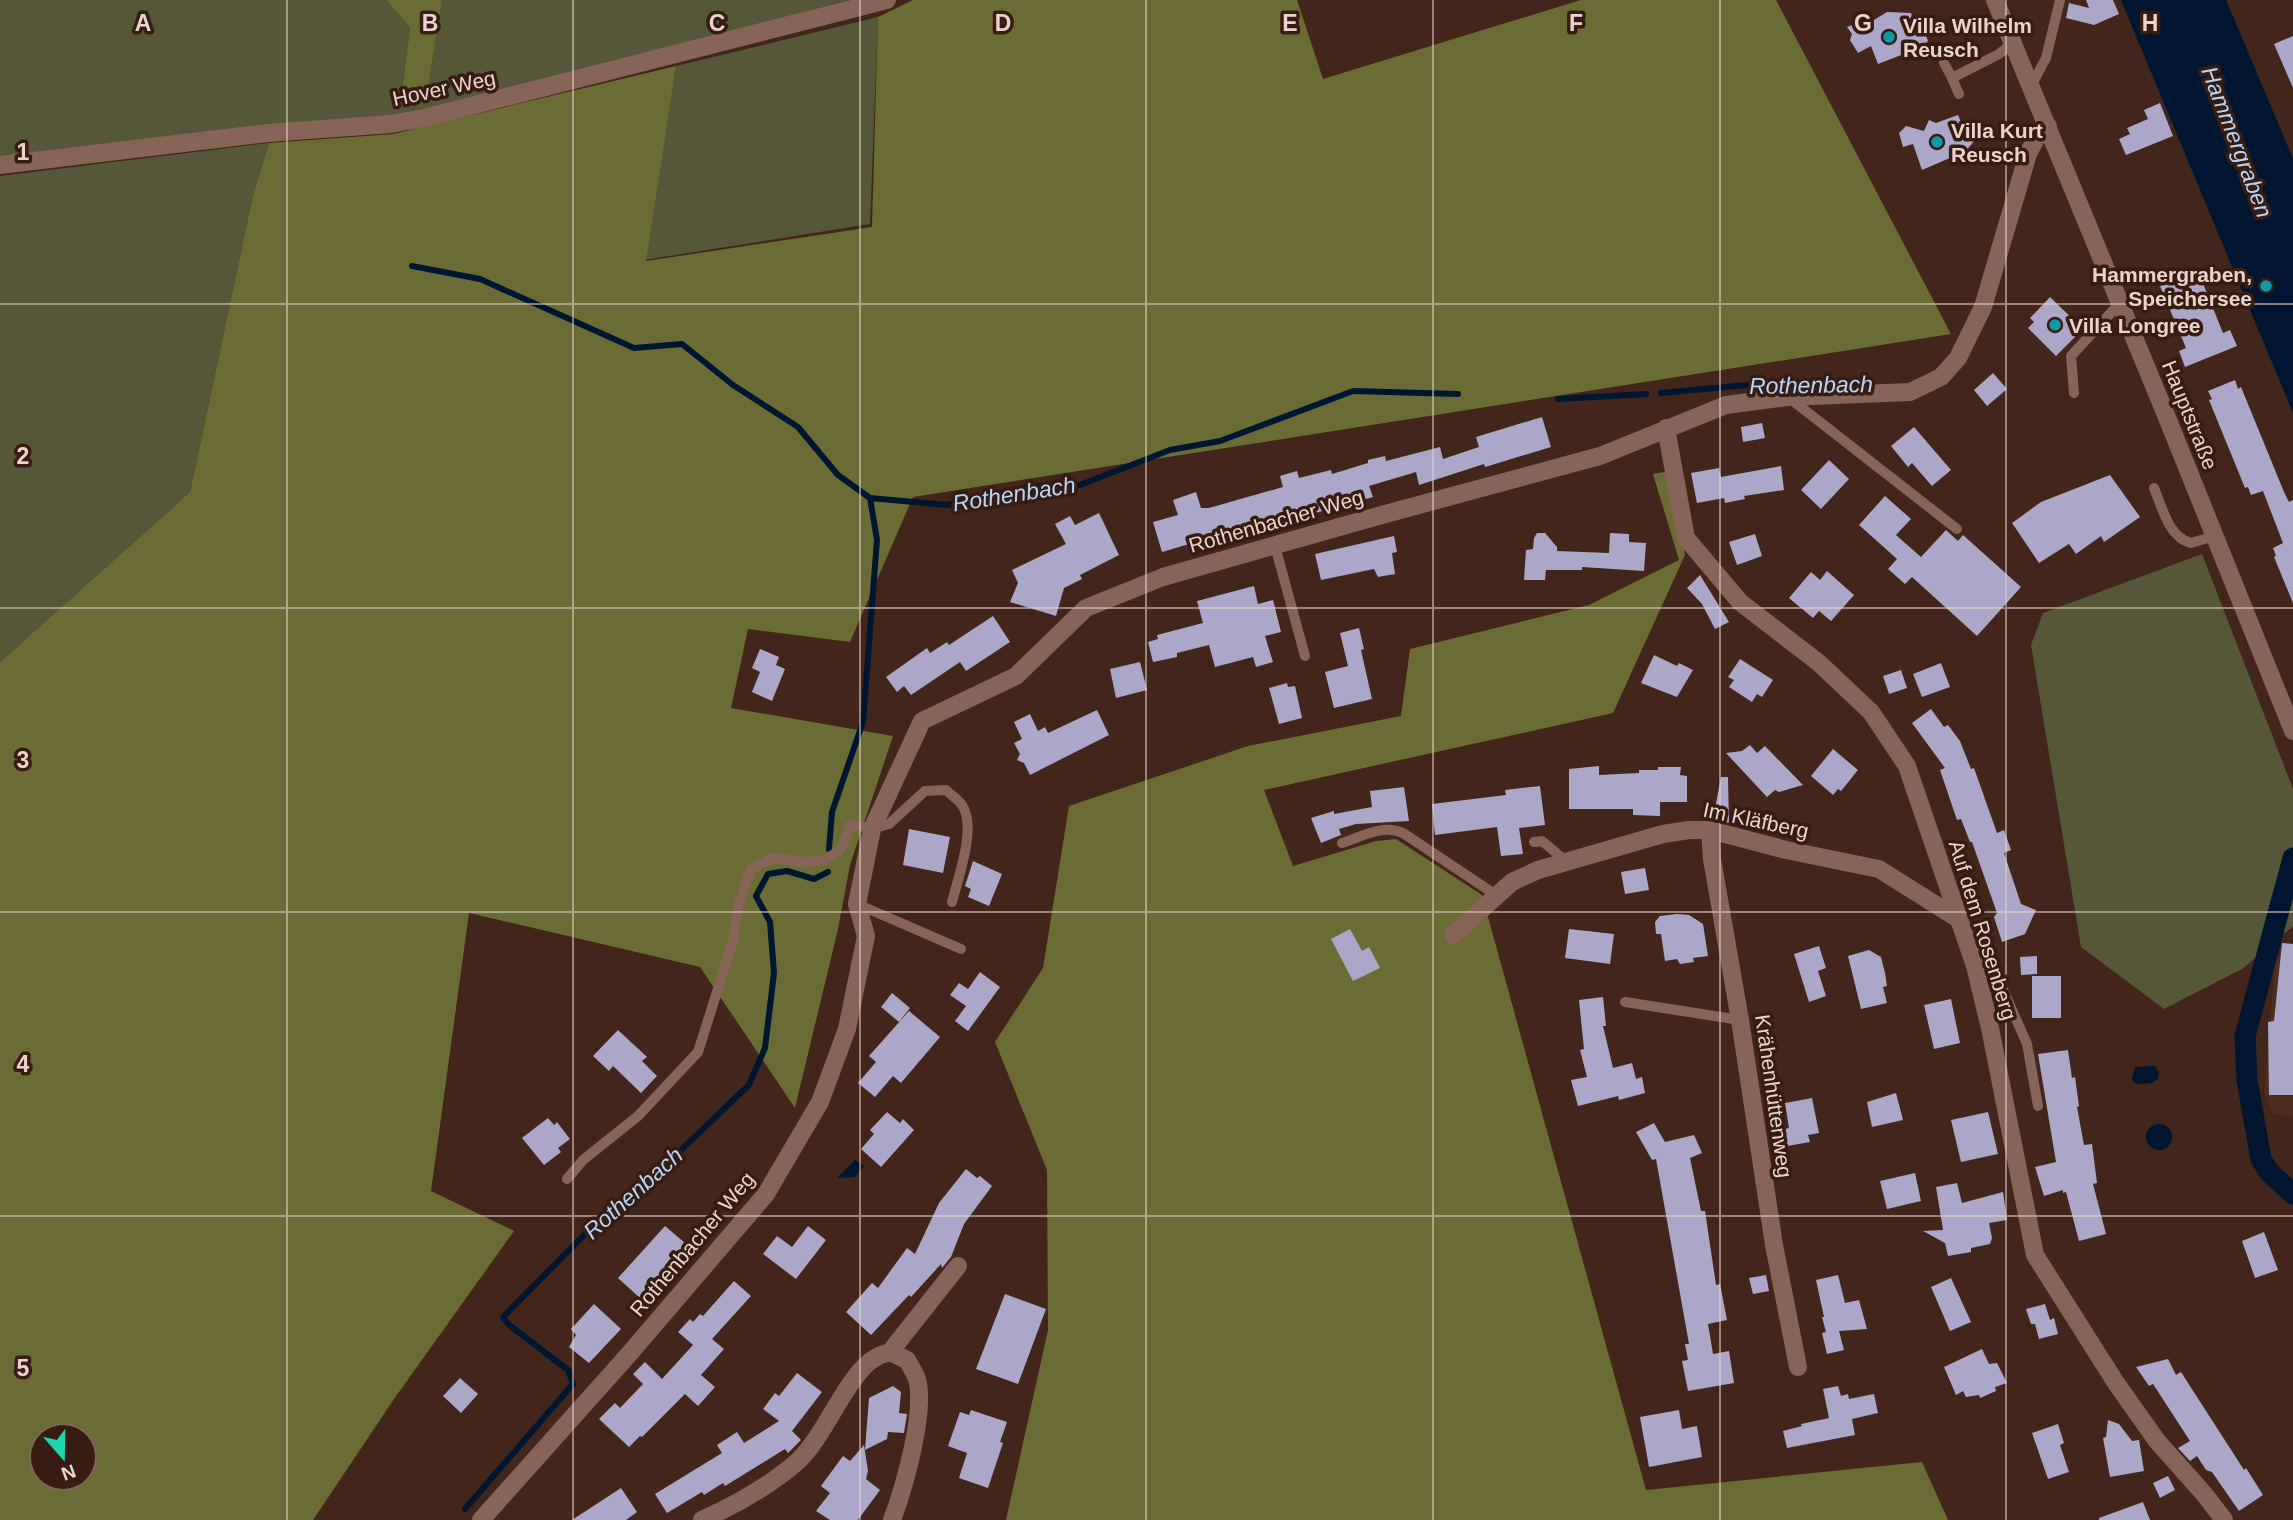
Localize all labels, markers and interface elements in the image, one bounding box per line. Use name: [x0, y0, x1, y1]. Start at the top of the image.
text: A: [135, 10, 151, 36]
text: B: [422, 10, 438, 36]
text: C: [709, 10, 725, 36]
text: D: [995, 10, 1011, 36]
text: E: [1282, 10, 1298, 36]
text: F: [1569, 10, 1583, 36]
text: G: [1854, 10, 1872, 36]
text: H: [2142, 10, 2158, 36]
place label: Villa Wilhelm Reusch: [1903, 14, 2032, 61]
marker: Villa Wilhelm Reusch: [1881, 29, 1897, 45]
water label: Hammergraben: [2196, 63, 2278, 221]
street label: Hover Weg: [390, 66, 498, 110]
place label: Villa Kurt Reusch: [1951, 119, 2043, 166]
marker: Villa Kurt Reusch: [1929, 134, 1945, 150]
text: 1: [17, 139, 30, 165]
place label: Hammergraben, Speichersee: [2092, 263, 2252, 310]
marker: Hammergraben, Speichersee: [2258, 278, 2274, 294]
place label: Villa Longree: [2069, 314, 2201, 337]
marker: Villa Longree: [2047, 317, 2063, 333]
street label: Hauptstraße: [2158, 357, 2222, 473]
water label: Rothenbach: [1749, 371, 1873, 399]
text: 2: [17, 443, 29, 469]
water label: Rothenbach: [951, 471, 1077, 517]
street label: Rothenbacher Weg: [1186, 485, 1366, 557]
text: 3: [17, 747, 29, 773]
street label: Im Kläfberg: [1701, 798, 1811, 842]
street label: Auf dem Rosenberg: [1945, 837, 2021, 1023]
street label: Krähenhüttenweg: [1751, 1013, 1797, 1179]
text: 4: [17, 1051, 30, 1077]
water label: Rothenbach: [578, 1142, 688, 1244]
street label: Rothenbacher Weg: [625, 1167, 759, 1321]
text: 5: [17, 1355, 30, 1381]
north arrow: [28, 1422, 98, 1492]
text: N: [59, 1460, 79, 1485]

